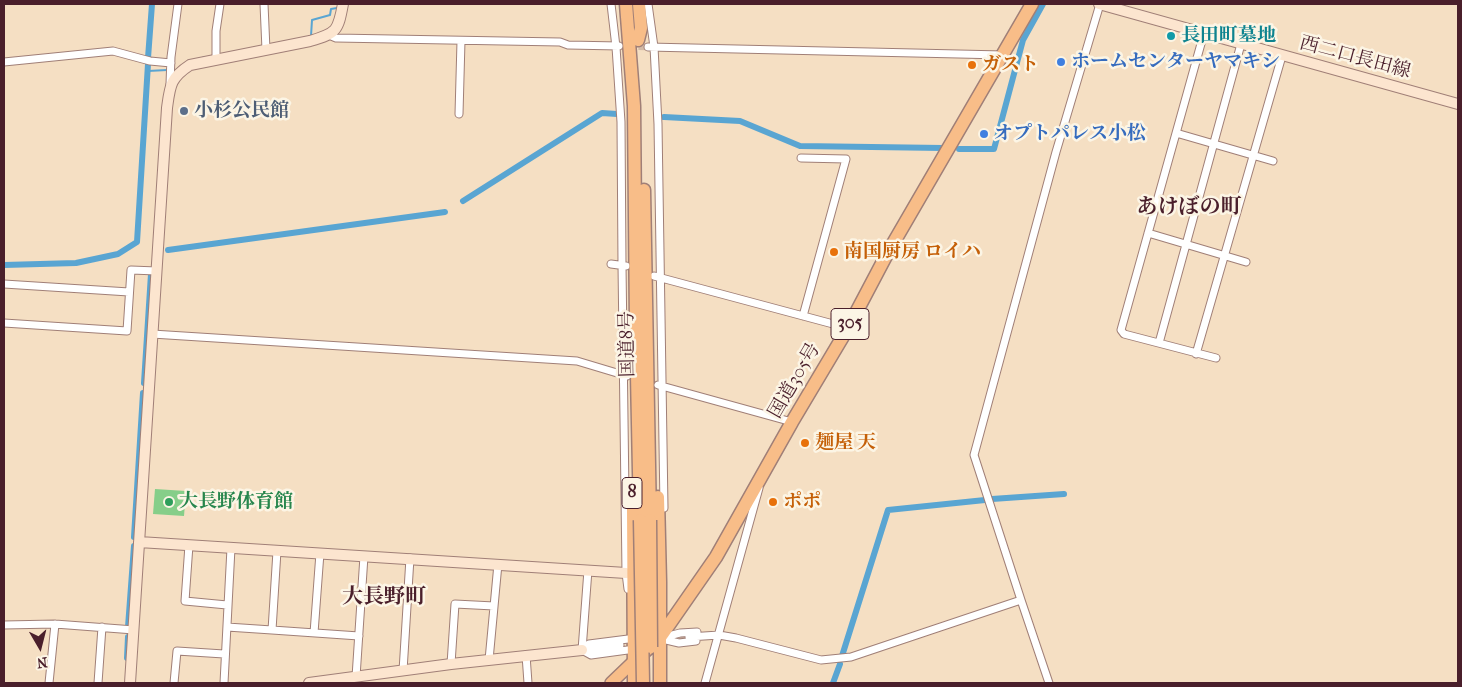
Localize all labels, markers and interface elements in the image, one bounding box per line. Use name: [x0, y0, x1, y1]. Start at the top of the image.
place label: 長田町墓地: [1181, 25, 1276, 47]
marker: 長田町墓地: [1165, 30, 1177, 42]
street label: 西二口長田線: [1297, 32, 1413, 84]
place label: ホームセンターヤマキシ: [1071, 51, 1280, 73]
place label: ガスト: [982, 54, 1039, 76]
marker: ホームセンターヤマキシ: [1055, 56, 1067, 68]
marker: ガスト: [966, 59, 978, 71]
place label: 小杉公民館: [194, 100, 289, 122]
marker: 小杉公民館: [178, 105, 190, 117]
place label: オプトパレス小松: [994, 123, 1146, 145]
marker: オプトパレス小松: [978, 128, 990, 140]
district label: あけぼの町: [1137, 195, 1241, 221]
place label: 南国厨房 ロイハ: [844, 241, 981, 263]
marker: 南国厨房 ロイハ: [828, 246, 840, 258]
road number: 305: [831, 308, 869, 339]
street label: 国道8号: [616, 311, 640, 377]
street label: 国道305号: [764, 339, 826, 423]
place label: 麺屋 天: [815, 432, 876, 454]
marker: 麺屋 天: [799, 437, 811, 449]
road number: 8: [622, 478, 642, 508]
place label: 大長野体育館: [179, 491, 293, 513]
place label: ポポ: [783, 491, 821, 513]
marker: 大長野体育館: [163, 496, 175, 508]
marker: ポポ: [767, 496, 779, 508]
district label: 大長野町: [342, 585, 426, 611]
north arrow: [15, 622, 65, 672]
text: N: [36, 653, 49, 672]

